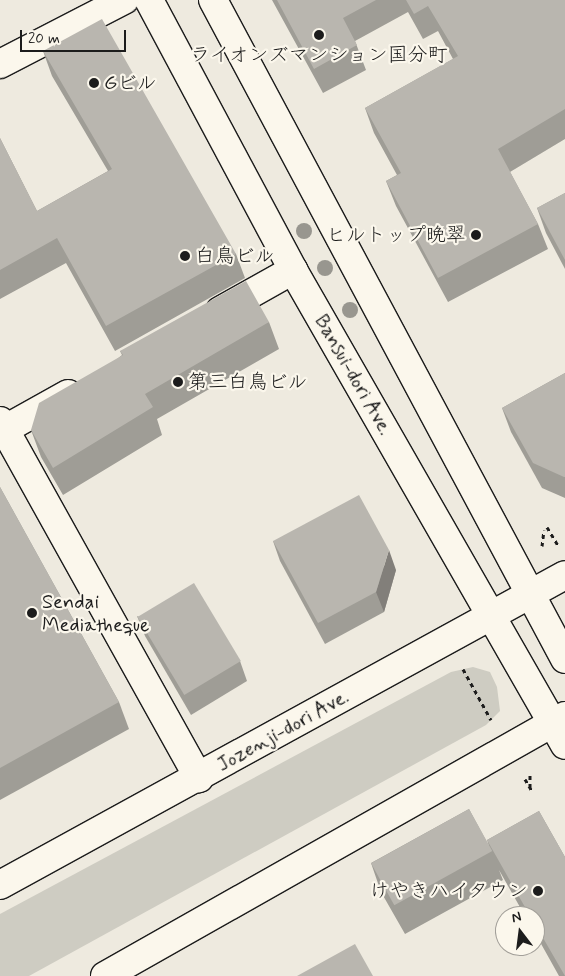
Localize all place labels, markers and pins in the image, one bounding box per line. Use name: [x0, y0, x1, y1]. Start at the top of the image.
marker: ライオンズマンション国分町: [313, 29, 325, 41]
place label: ライオンズマンション国分町: [189, 43, 449, 67]
place label: Gビル: [104, 71, 157, 95]
marker: Gビル: [88, 77, 100, 89]
place label: ヒルトップ晩翠: [326, 223, 466, 247]
marker: ヒルトップ晩翠: [470, 229, 482, 241]
place label: 白鳥ビル: [195, 244, 275, 268]
marker: 白鳥ビル: [179, 250, 191, 262]
place label: 第三白鳥ビル: [188, 370, 308, 394]
marker: 第三白鳥ビル: [172, 376, 184, 388]
place label: Sendai Mediatheque: [42, 590, 149, 637]
marker: Sendai Mediatheque: [26, 607, 38, 619]
place label: けやきハイタウン: [368, 879, 528, 903]
marker: けやきハイタウン: [532, 885, 544, 897]

